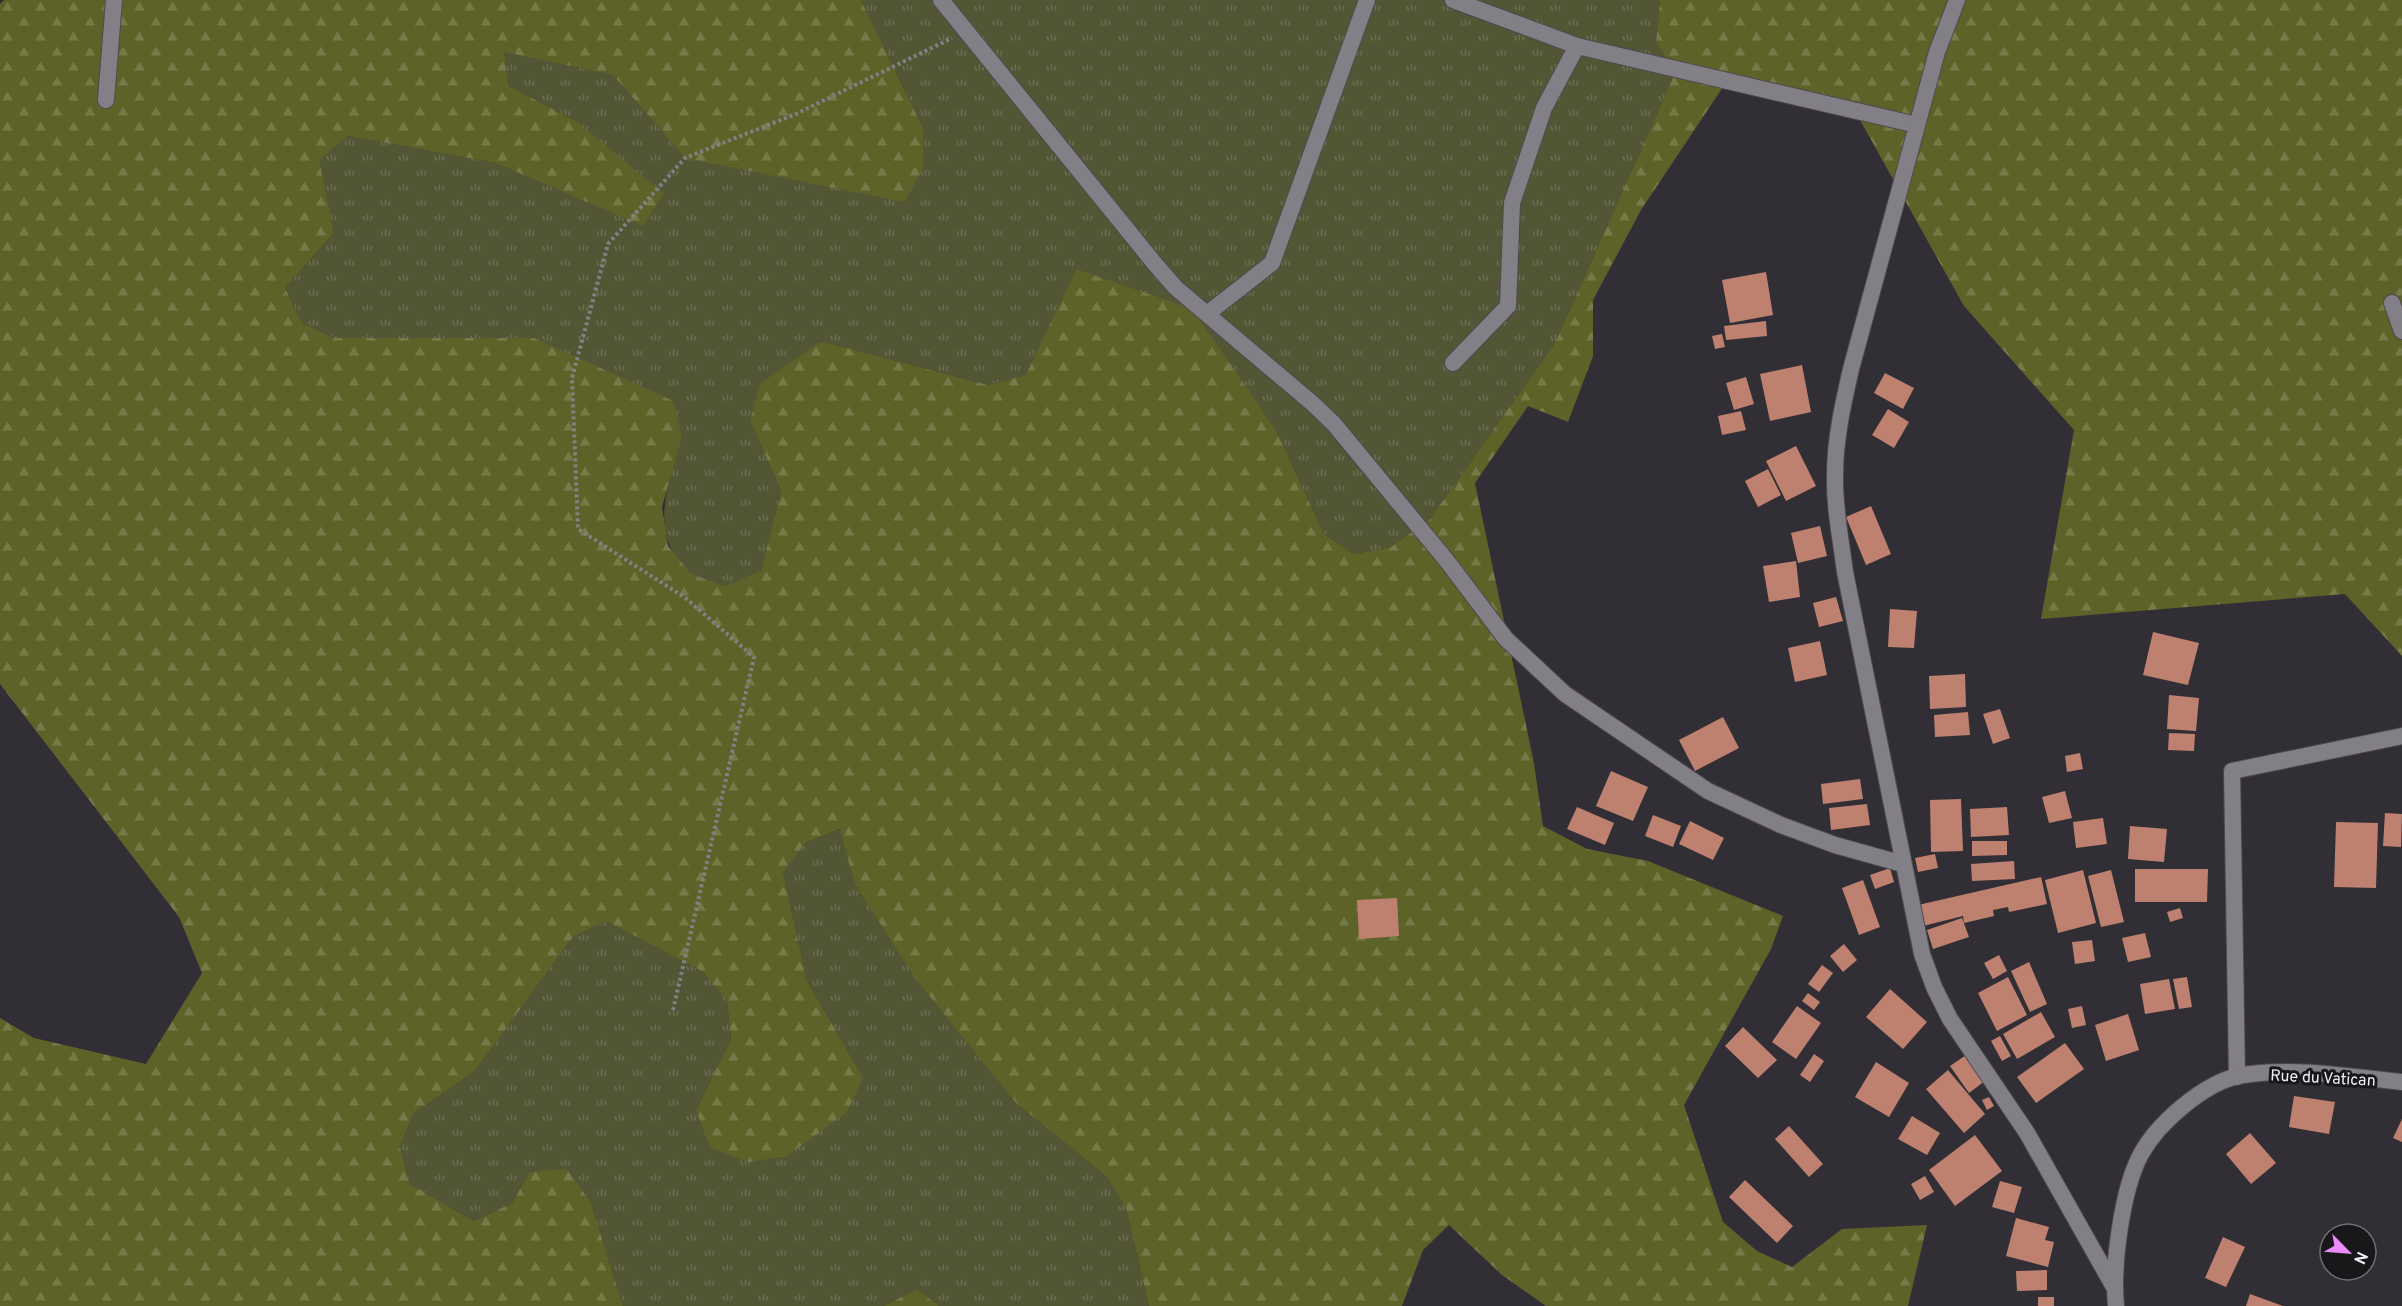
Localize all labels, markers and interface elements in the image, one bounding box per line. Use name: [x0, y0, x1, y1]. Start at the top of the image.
street label: Rue du Vatican: [2270, 1066, 2376, 1092]
north arrow: [2318, 1222, 2378, 1282]
text: N: [2348, 1248, 2371, 1267]

